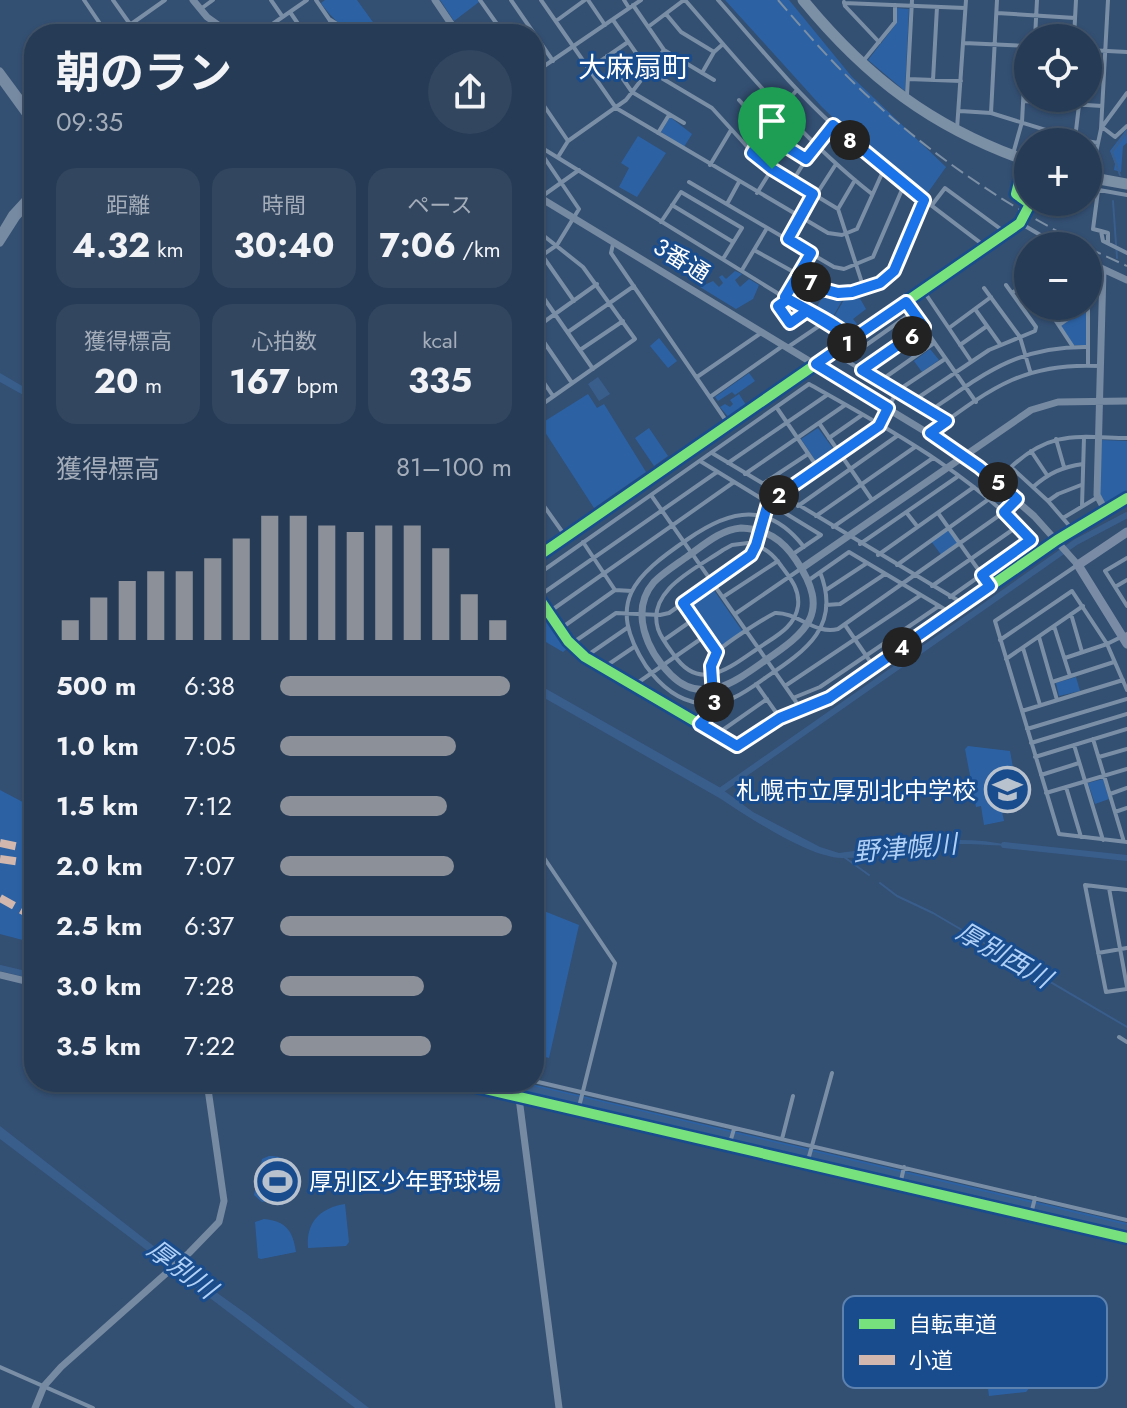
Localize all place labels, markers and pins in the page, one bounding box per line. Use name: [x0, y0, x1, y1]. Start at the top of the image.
pin: [738, 87, 806, 169]
pin: 8: [830, 120, 870, 160]
pin: 7: [791, 262, 831, 302]
pin: 6: [892, 316, 932, 356]
pin: 1: [827, 323, 867, 363]
pin: 5: [978, 462, 1018, 502]
pin: 2: [759, 475, 799, 515]
pin: 4: [882, 627, 922, 667]
pin: 3: [694, 682, 734, 722]
school or university icon: 札幌市立厚別北中学校: [983, 766, 1031, 814]
place label: 札幌市立厚別北中学校: [736, 773, 976, 808]
sports icon: 厚別区少年野球場: [254, 1157, 302, 1205]
place label: 厚別区少年野球場: [309, 1164, 501, 1199]

